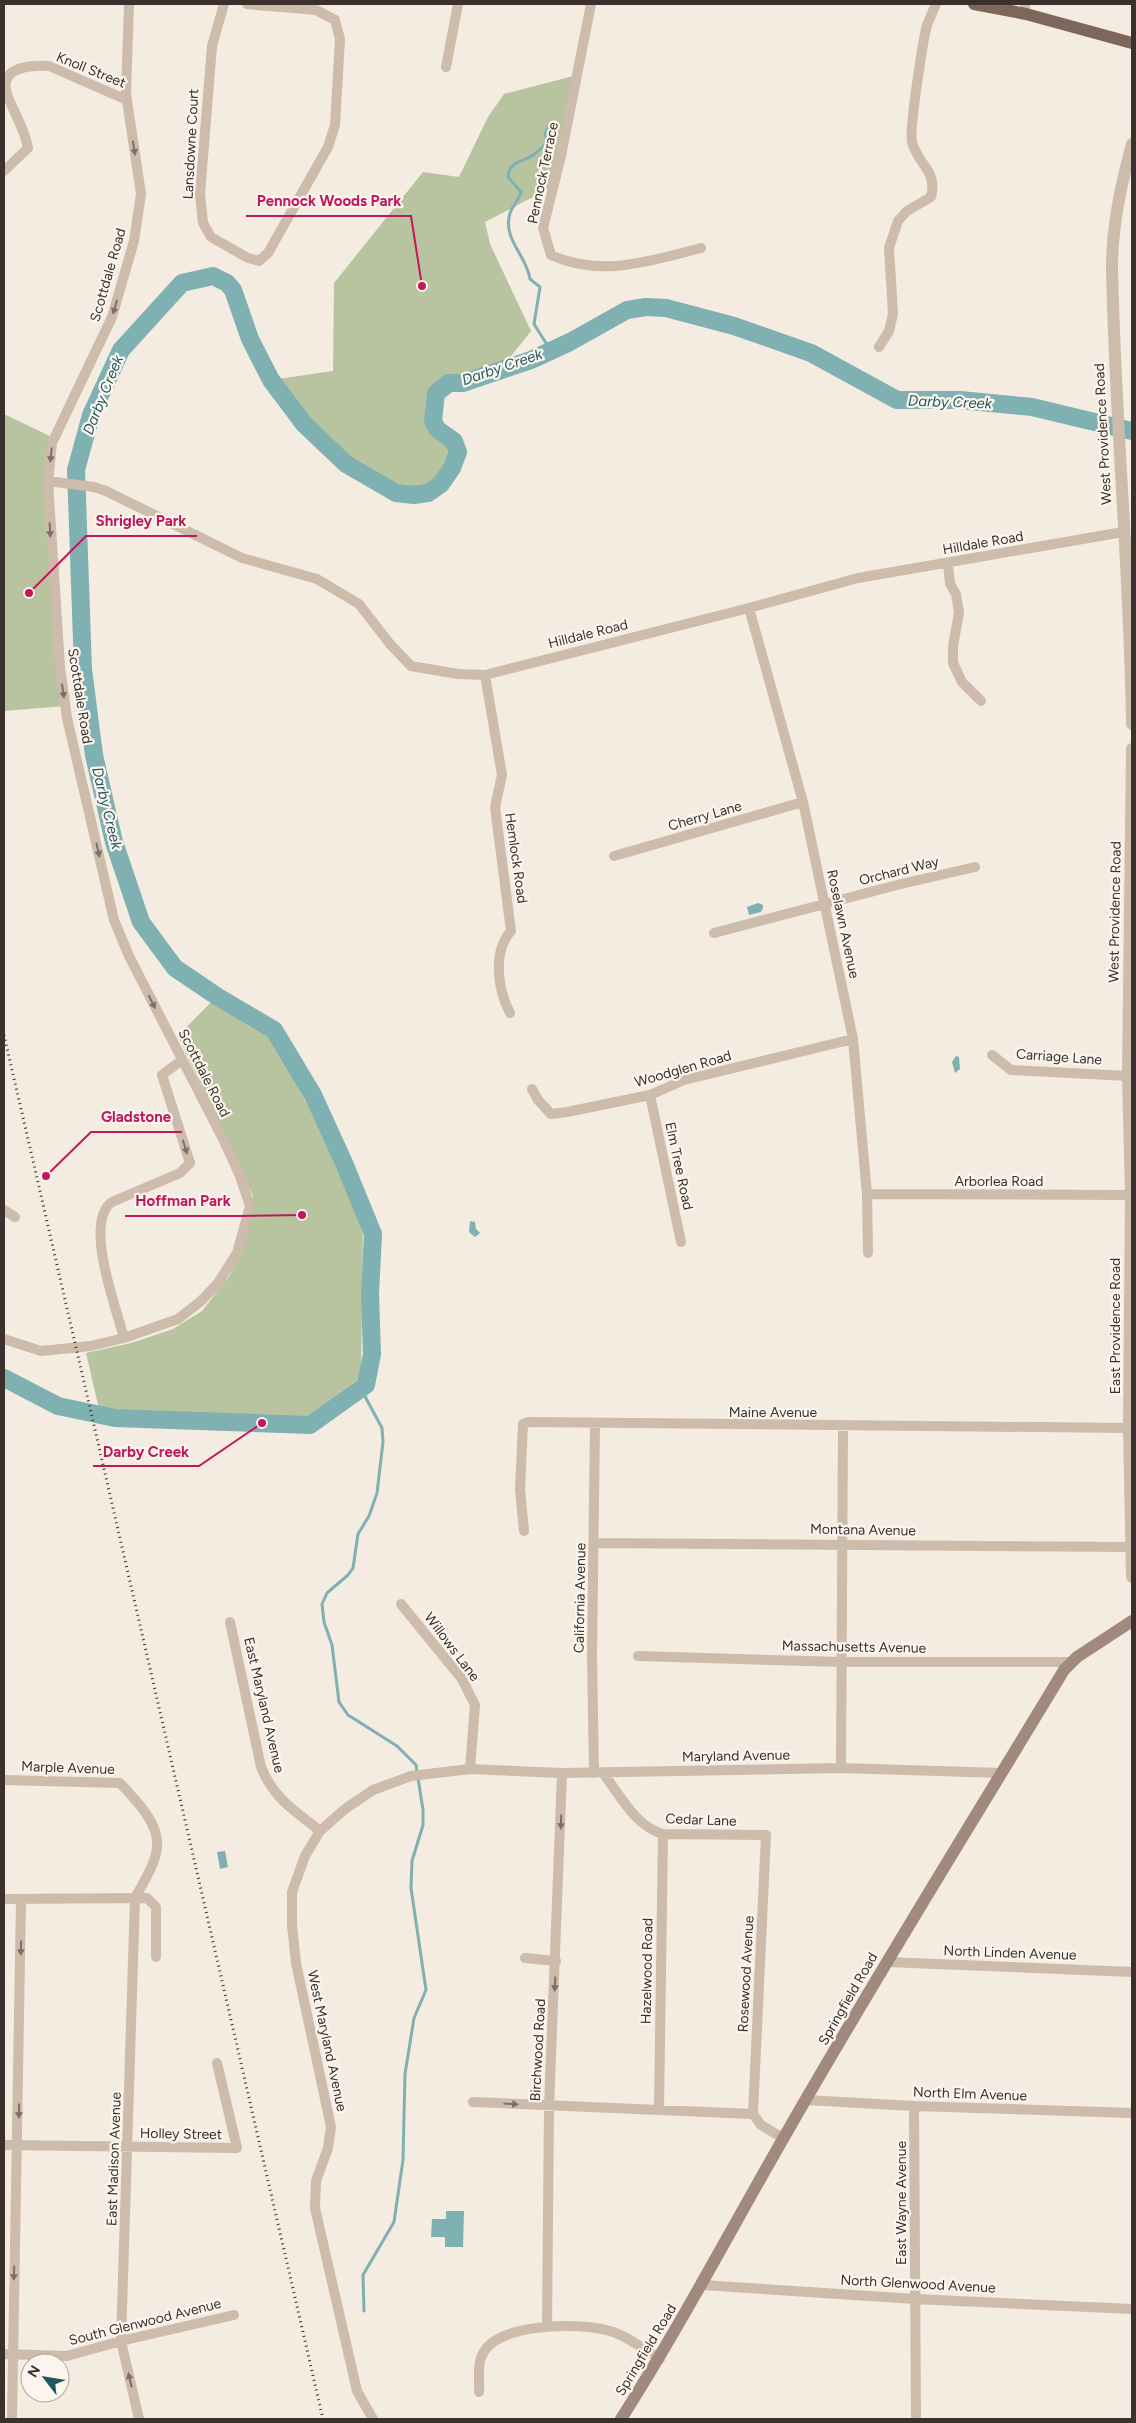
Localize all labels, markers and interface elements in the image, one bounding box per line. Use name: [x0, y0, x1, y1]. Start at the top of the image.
street label: Knoll Street: [54, 48, 128, 92]
street label: Lansdowne Court: [180, 88, 202, 200]
street label: Pennock Terrace: [524, 120, 562, 225]
one-way arrow: [130, 140, 138, 156]
callout: Pennock Woods Park: [246, 186, 411, 216]
text: Pennock Woods Park: [257, 192, 401, 210]
street label: Scottdale Road: [87, 226, 129, 324]
one-way arrow: [111, 299, 119, 314]
water label: Darby Creek: [459, 345, 545, 389]
water label: Darby Creek: [79, 352, 127, 437]
street label: West Providence Road: [1091, 363, 1115, 505]
water label: Darby Creek: [908, 392, 993, 412]
one-way arrow: [47, 447, 55, 463]
callout: Shrigley Park: [86, 506, 197, 536]
text: Shrigley Park: [96, 512, 186, 530]
one-way arrow: [47, 522, 55, 538]
street label: Hilldale Road: [941, 528, 1025, 558]
street label: Hilldale Road: [546, 616, 630, 652]
street label: Scottdale Road: [64, 647, 96, 745]
one-way arrow: [59, 684, 67, 700]
water label: Darby Creek: [88, 765, 126, 852]
street label: Cherry Lane: [666, 797, 744, 835]
street label: Hemlock Road: [501, 812, 531, 904]
street label: West Providence Road: [1105, 841, 1125, 983]
one-way arrow: [94, 843, 102, 858]
street label: Orchard Way: [857, 853, 941, 889]
street label: Roselawn Avenue: [823, 868, 863, 980]
one-way arrow: [148, 995, 156, 1009]
street label: Scottdale Road: [175, 1026, 233, 1120]
street label: Carriage Lane: [1015, 1046, 1103, 1069]
street label: Woodglen Road: [633, 1047, 733, 1091]
callout: Gladstone: [91, 1102, 182, 1132]
text: Gladstone: [101, 1108, 172, 1126]
street label: Elm Tree Road: [661, 1120, 697, 1212]
one-way arrow: [181, 1140, 189, 1155]
street label: Arborlea Road: [955, 1173, 1043, 1190]
callout: Hoffman Park: [125, 1186, 241, 1216]
text: Hoffman Park: [135, 1192, 231, 1210]
street label: East Providence Road: [1107, 1258, 1124, 1394]
street label: Maine Avenue: [729, 1404, 818, 1421]
callout: Darby Creek: [93, 1436, 199, 1466]
text: Darby Creek: [103, 1443, 189, 1461]
street label: Montana Avenue: [810, 1521, 916, 1539]
street label: California Avenue: [571, 1542, 589, 1653]
street label: Willows Lane: [421, 1609, 484, 1685]
street label: East Maryland Avenue: [240, 1635, 288, 1775]
street label: Massachusetts Avenue: [782, 1637, 927, 1657]
street label: Maryland Avenue: [682, 1747, 791, 1765]
street label: Marple Avenue: [21, 1758, 115, 1778]
street label: Cedar Lane: [665, 1810, 737, 1830]
one-way arrow: [557, 1814, 565, 1830]
street label: Rosewood Avenue: [734, 1915, 758, 2033]
street label: Hazelwood Road: [638, 1918, 656, 2024]
one-way arrow: [16, 1941, 24, 1957]
street label: North Linden Avenue: [943, 1942, 1077, 1964]
street label: Springfield Road: [815, 1950, 881, 2048]
street label: West Maryland Avenue: [304, 1969, 350, 2113]
one-way arrow: [551, 1977, 559, 1993]
street label: Birchwood Road: [527, 1998, 549, 2102]
street label: North Elm Avenue: [913, 2084, 1028, 2105]
street label: East Madison Avenue: [103, 2091, 125, 2226]
one-way arrow: [504, 2101, 520, 2109]
one-way arrow: [14, 2103, 22, 2119]
street label: Holley Street: [140, 2125, 222, 2143]
street label: East Wayne Avenue: [893, 2141, 910, 2265]
one-way arrow: [10, 2265, 18, 2281]
street label: North Glenwood Avenue: [840, 2271, 996, 2297]
street label: South Glenwood Avenue: [67, 2295, 223, 2349]
street label: Springfield Road: [612, 2301, 680, 2399]
north arrow: [20, 2353, 70, 2403]
text: N: [24, 2363, 44, 2381]
one-way arrow: [126, 2372, 134, 2387]

